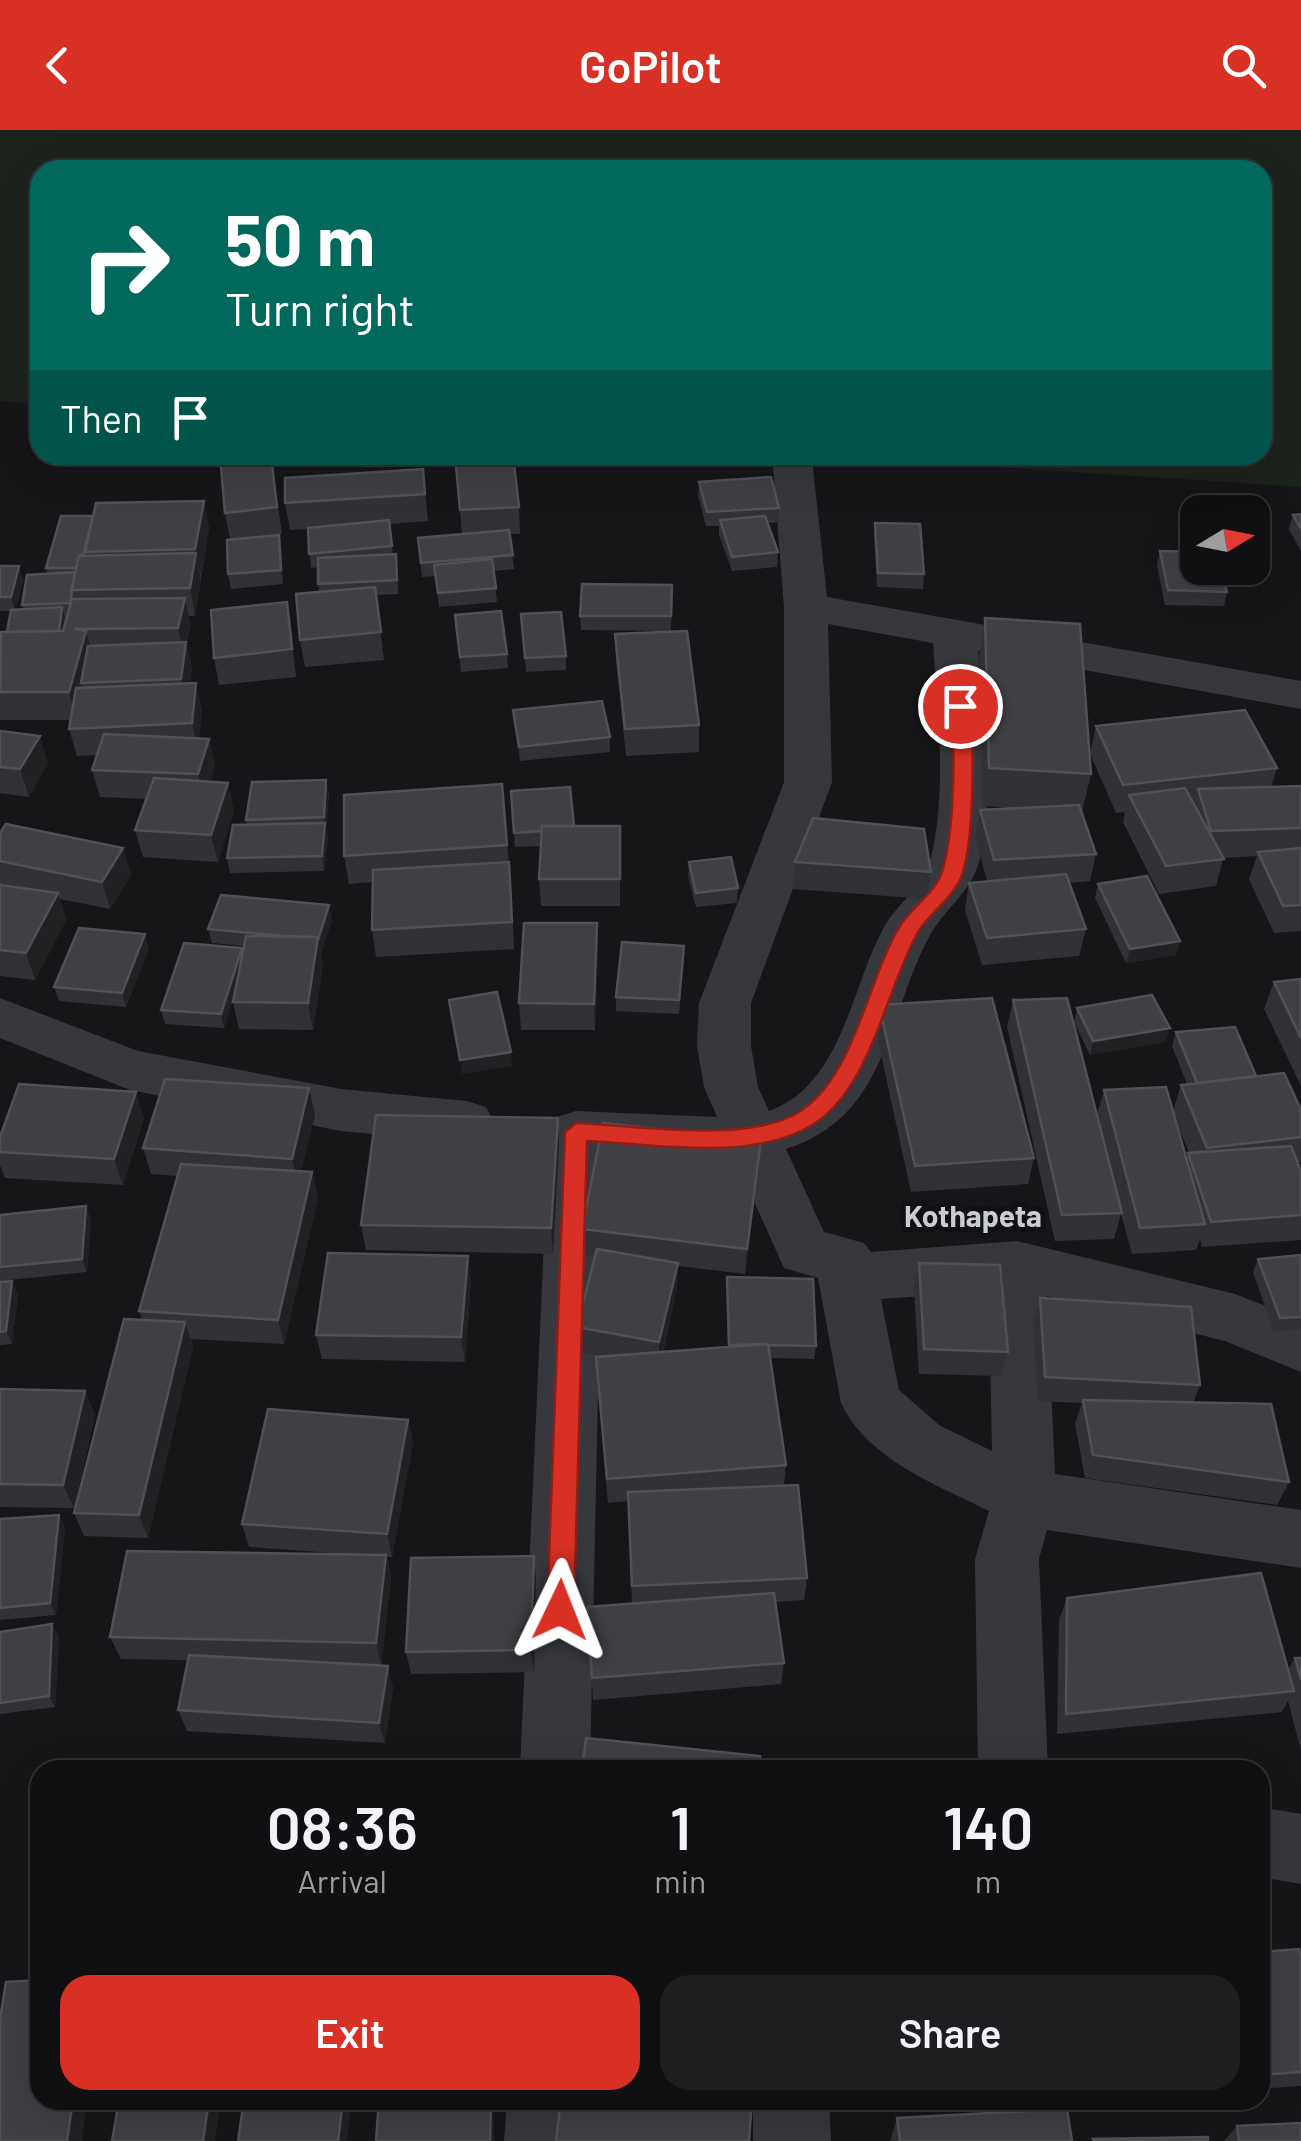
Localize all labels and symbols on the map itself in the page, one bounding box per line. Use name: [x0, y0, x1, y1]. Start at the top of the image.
north arrow: [1180, 495, 1270, 585]
pin: [918, 664, 1003, 749]
district label: Kothapeta: [904, 1197, 1042, 1233]
position arrow: [508, 1558, 612, 1662]

